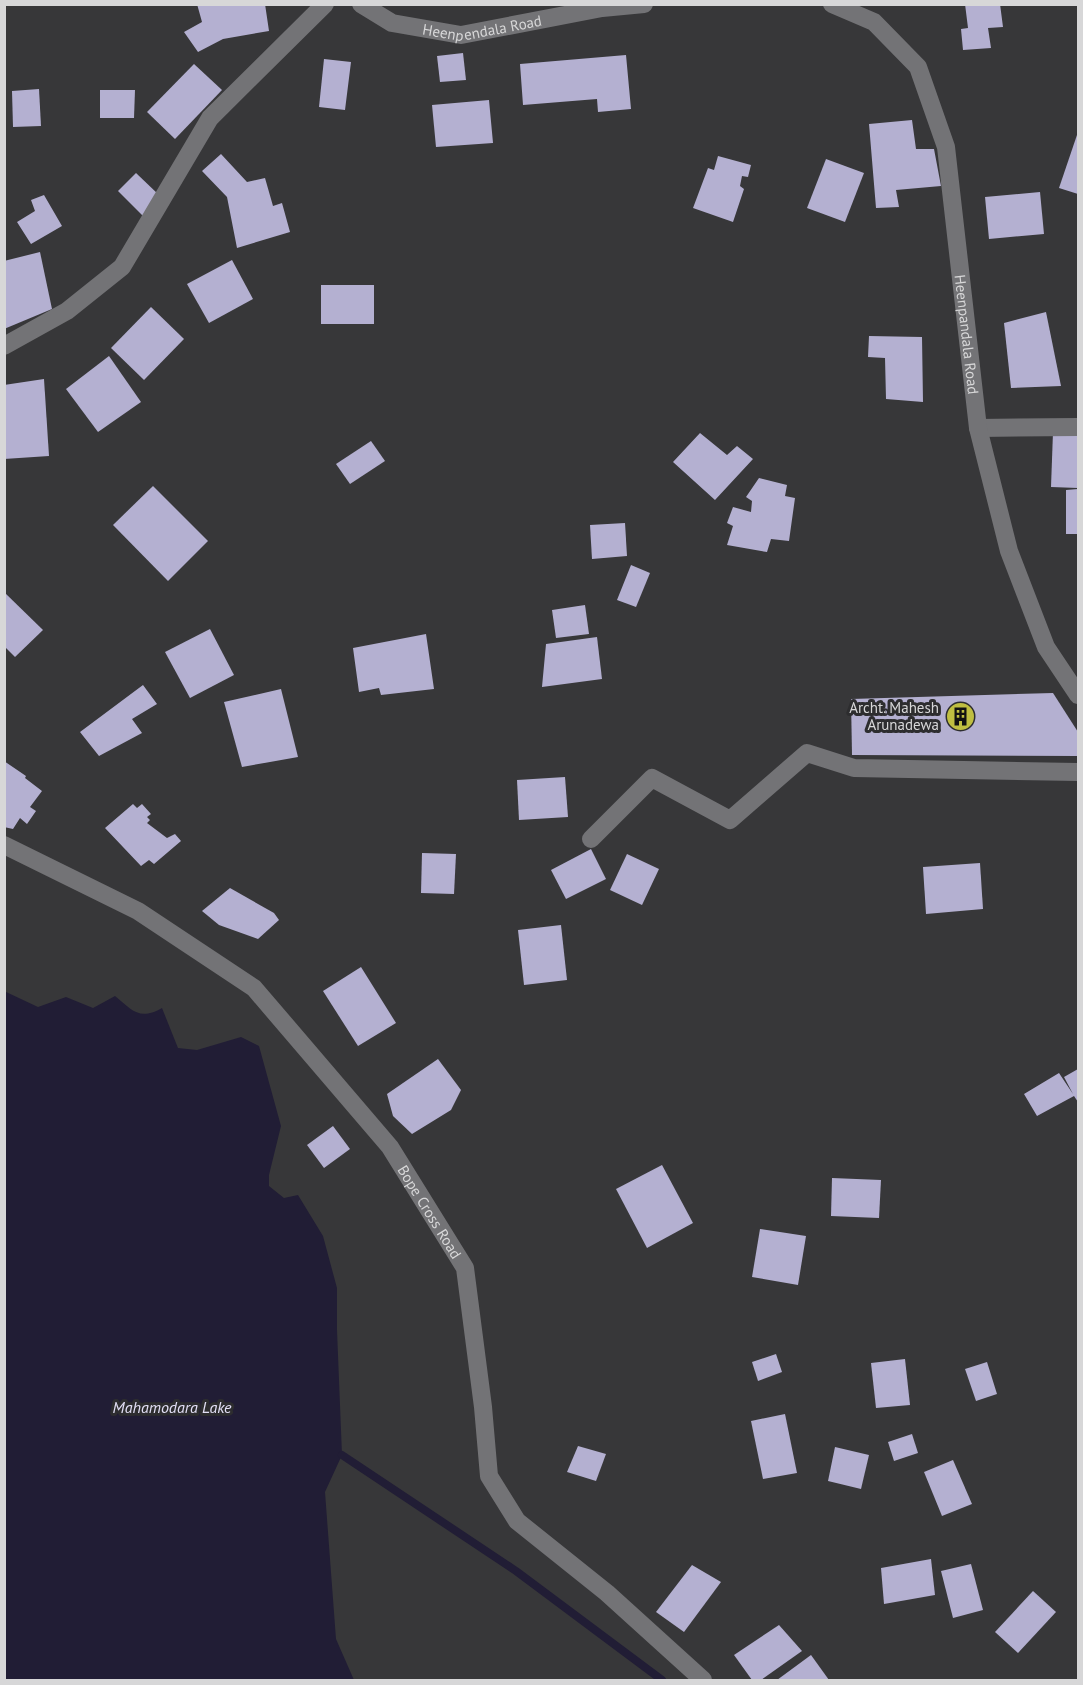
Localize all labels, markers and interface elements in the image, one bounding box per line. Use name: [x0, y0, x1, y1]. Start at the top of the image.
street label: Heenpendala Road: [421, 10, 543, 45]
street label: Heenpandala Road: [951, 274, 984, 395]
place label: Archt. Mahesh Arunadewa: [849, 698, 939, 734]
building icon: Archt. Mahesh Arunadewa: [944, 700, 976, 732]
street label: Bope Cross Road: [394, 1161, 466, 1262]
water label: Mahamodara Lake: [113, 1397, 232, 1417]

